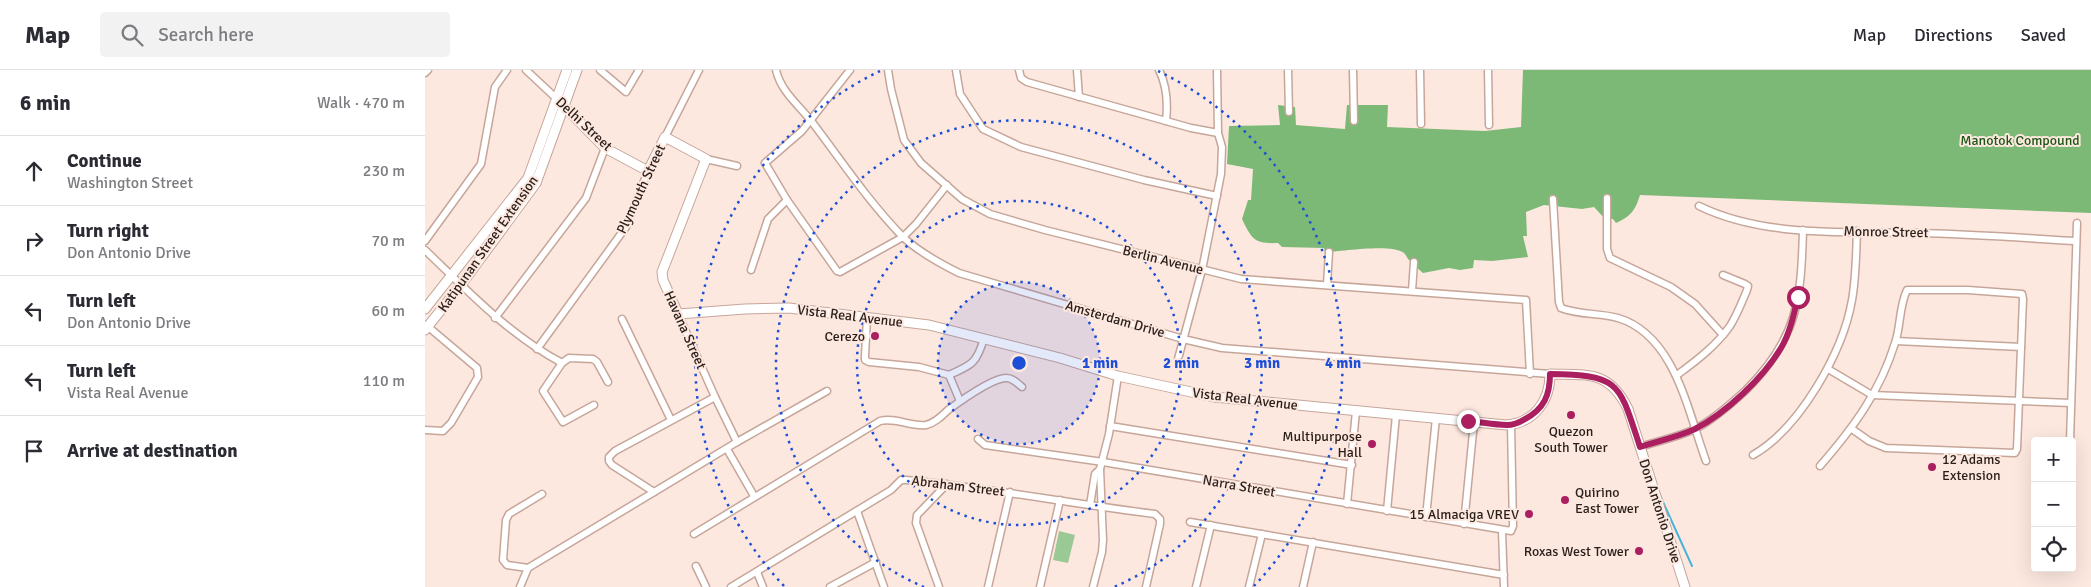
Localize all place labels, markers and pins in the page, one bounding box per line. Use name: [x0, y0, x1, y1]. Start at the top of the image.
place label: Cerezo: [824, 328, 865, 345]
marker: Cerezo: [869, 330, 881, 342]
centre of rings: [1010, 354, 1028, 372]
marker: Quezon South Tower: [1565, 409, 1577, 421]
place label: Quezon South Tower: [1534, 423, 1608, 456]
place label: Multipurpose Hall: [1282, 428, 1362, 461]
marker: Multipurpose Hall: [1366, 438, 1378, 450]
place label: 12 Adams Extension: [1942, 451, 2001, 484]
marker: 12 Adams Extension: [1926, 461, 1938, 473]
place label: Quirino East Tower: [1575, 484, 1640, 517]
marker: Quirino East Tower: [1559, 494, 1571, 506]
place label: 15 Almaciga VREV: [1410, 506, 1519, 523]
marker: 15 Almaciga VREV: [1523, 508, 1535, 520]
place label: Roxas West Tower: [1524, 543, 1630, 560]
marker: Roxas West Tower: [1633, 545, 1645, 557]

